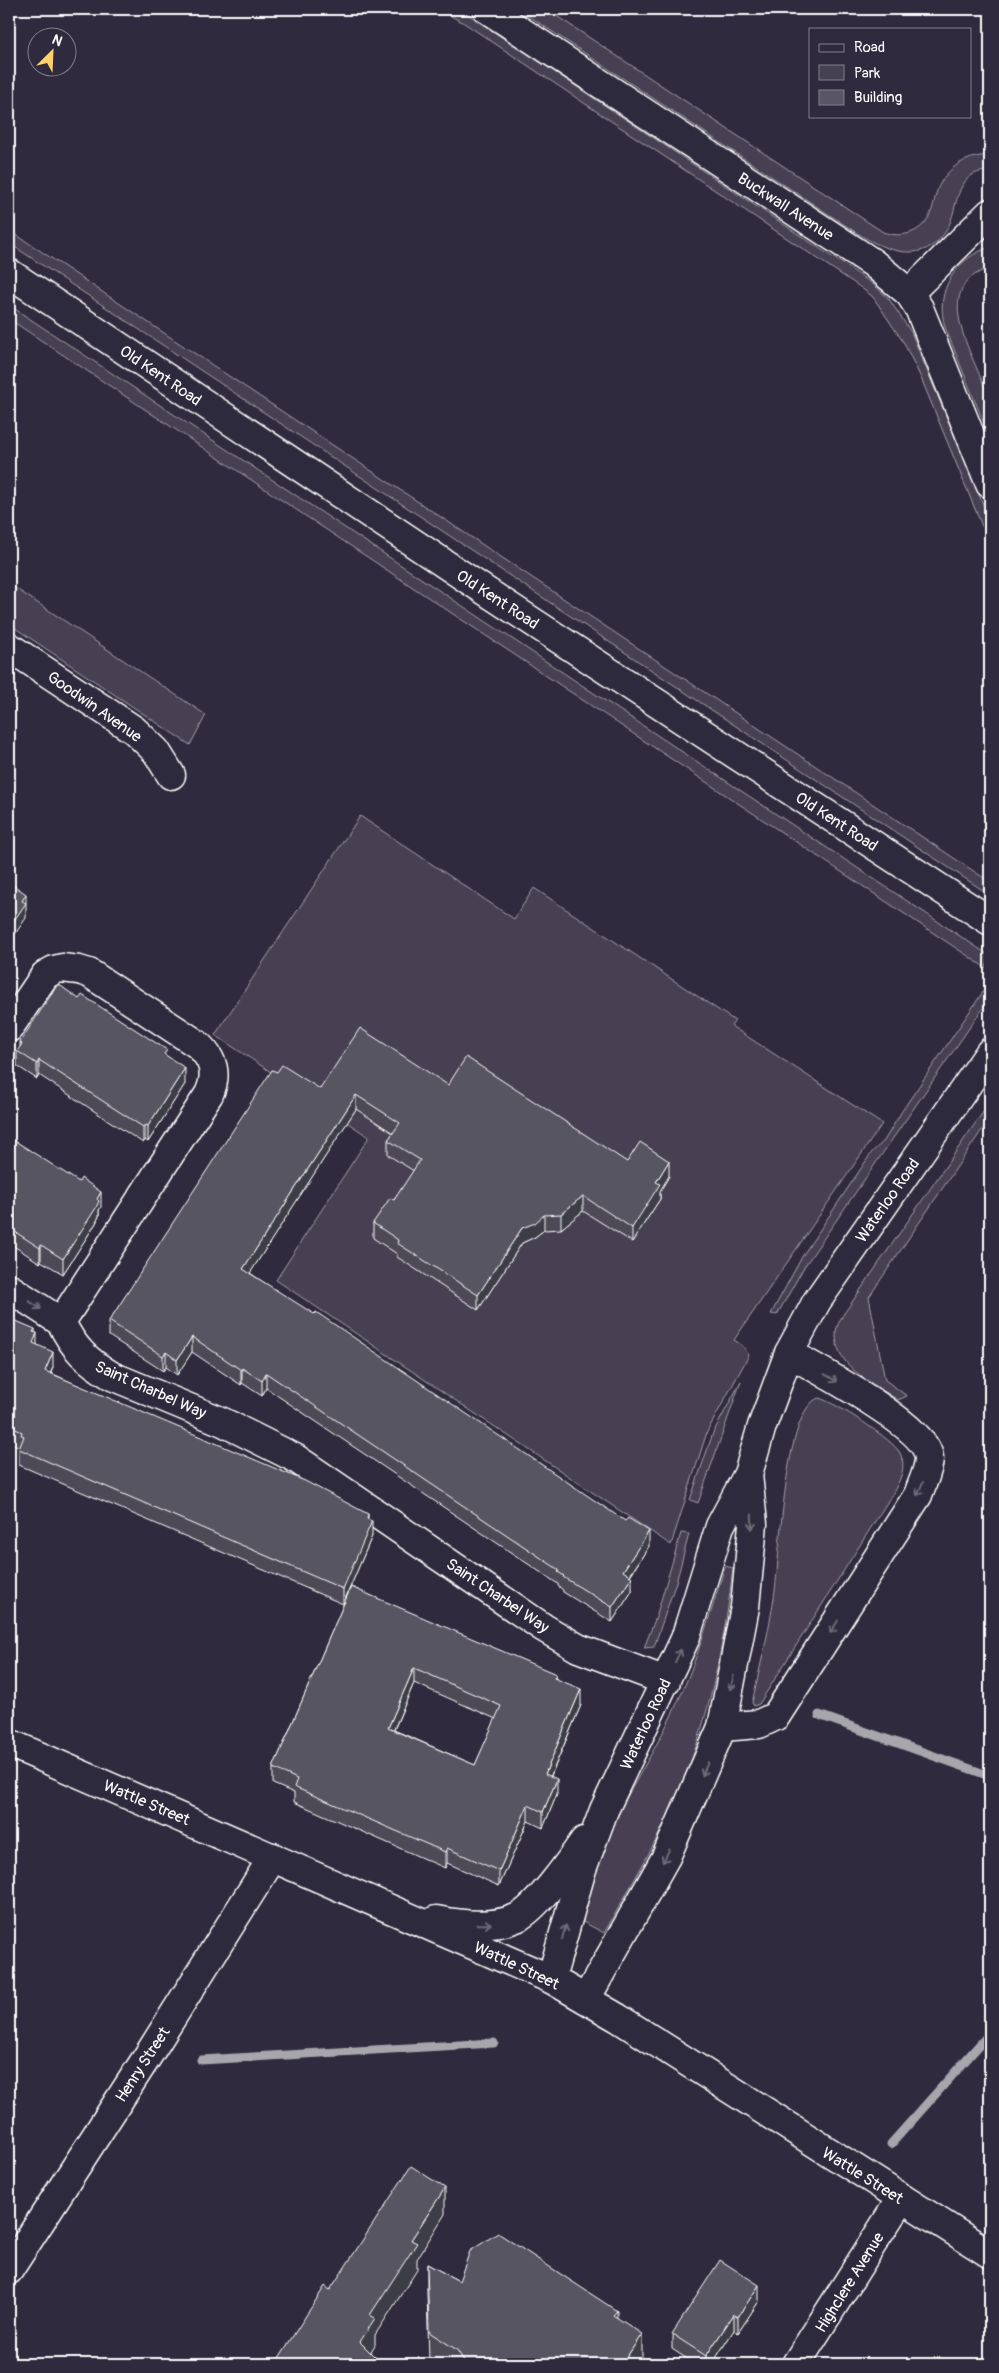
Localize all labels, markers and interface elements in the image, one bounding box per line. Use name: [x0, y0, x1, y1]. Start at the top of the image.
north arrow: [28, 28, 78, 78]
legend: [809, 28, 972, 118]
text: N: [49, 31, 65, 50]
text: Road: [854, 38, 885, 57]
text: Park: [854, 64, 881, 83]
text: Building: [854, 88, 902, 107]
street label: Buckwall Avenue: [734, 168, 837, 245]
street label: Old Kent Road: [116, 341, 205, 411]
street label: Old Kent Road: [452, 566, 543, 634]
street label: Goodwin Avenue: [43, 667, 146, 747]
street label: Old Kent Road: [791, 788, 882, 856]
street label: Waterloo Road: [851, 1155, 924, 1247]
one-way arrow: [28, 1300, 42, 1310]
street label: Saint Charbel Way: [92, 1356, 210, 1423]
one-way arrow: [823, 1373, 837, 1383]
one-way arrow: [914, 1481, 924, 1496]
one-way arrow: [748, 1514, 757, 1530]
street label: Saint Charbel Way: [442, 1554, 553, 1638]
one-way arrow: [828, 1620, 838, 1634]
one-way arrow: [673, 1649, 683, 1664]
one-way arrow: [727, 1675, 736, 1691]
street label: Waterloo Road: [616, 1676, 676, 1773]
one-way arrow: [699, 1761, 709, 1776]
street label: Wattle Street: [100, 1776, 193, 1830]
one-way arrow: [661, 1848, 671, 1863]
one-way arrow: [476, 1919, 492, 1928]
one-way arrow: [560, 1924, 570, 1940]
street label: Wattle Street: [471, 1937, 563, 1995]
street label: Henry Street: [111, 2023, 175, 2106]
street label: Wattle Street: [818, 2143, 907, 2209]
street label: Highclere Avenue: [811, 2229, 889, 2336]

